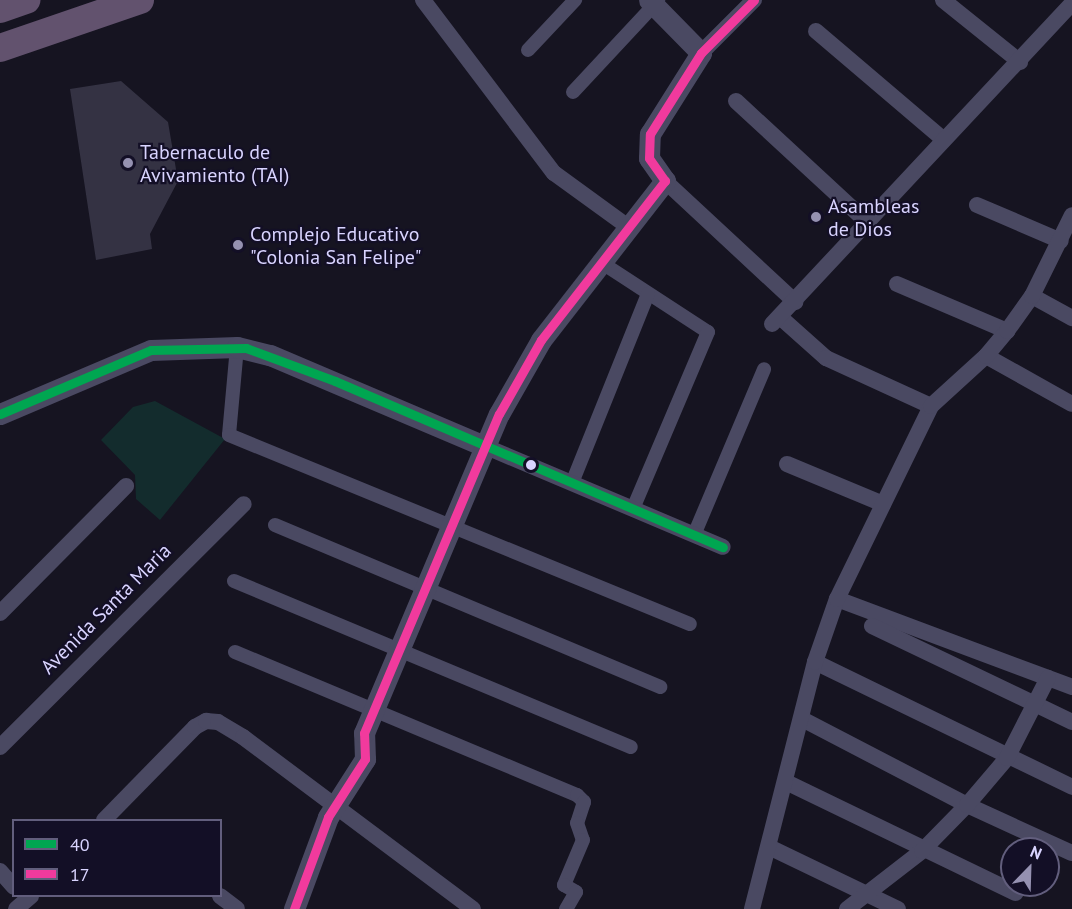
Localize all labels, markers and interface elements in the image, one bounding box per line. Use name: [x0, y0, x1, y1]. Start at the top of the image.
place label: Tabernaculo de Avivamiento (TAI): [140, 140, 289, 187]
marker: Tabernaculo de Avivamiento (TAI): [121, 156, 135, 170]
place label: Asambleas de Dios: [828, 194, 919, 241]
marker: Asambleas de Dios: [809, 210, 823, 224]
place label: Complejo Educativo "Colonia San Felipe": [250, 222, 421, 269]
marker: Complejo Educativo "Colonia San Felipe": [231, 238, 245, 252]
unlabelled marker: [525, 459, 537, 471]
street label: Avenida Santa Maria: [36, 539, 176, 679]
legend: [12, 819, 222, 897]
text: 40: [70, 833, 90, 856]
north arrow: [1000, 837, 1060, 897]
text: N: [1027, 841, 1045, 864]
text: 17: [70, 863, 90, 886]

